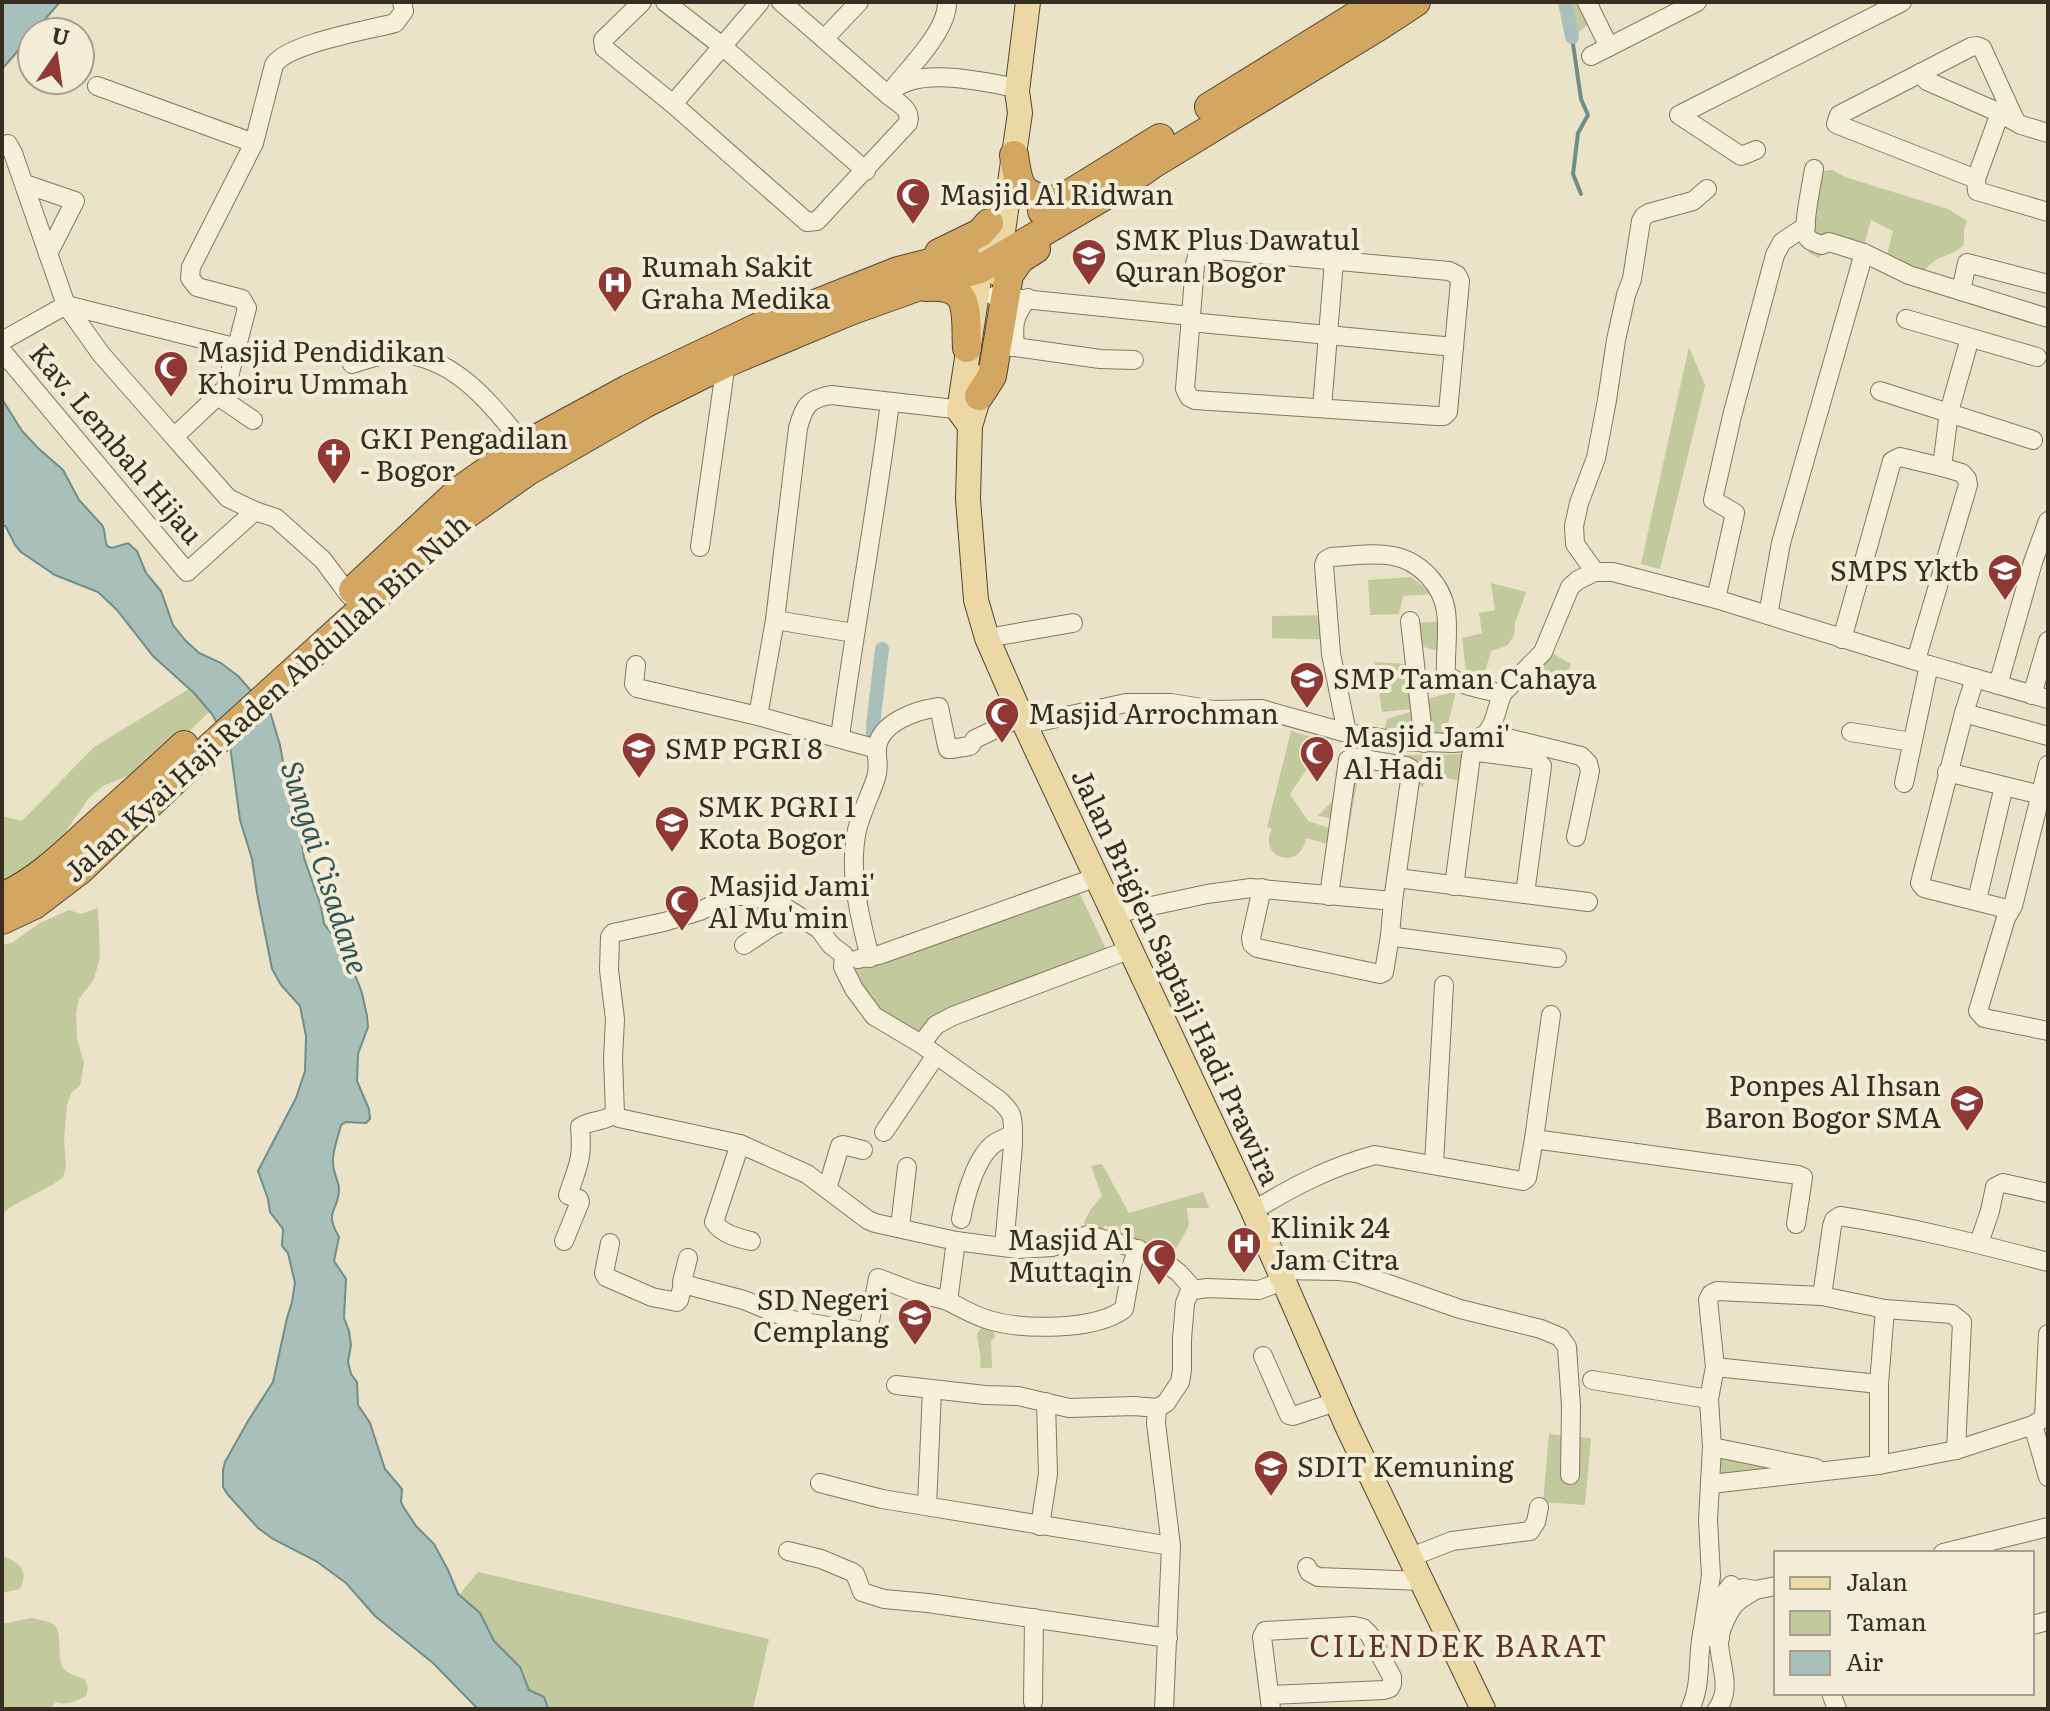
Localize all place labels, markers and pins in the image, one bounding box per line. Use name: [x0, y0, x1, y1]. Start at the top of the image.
place label: Masjid Al Ridwan: [939, 172, 1174, 214]
mosque icon: Masjid Al Ridwan: [894, 176, 932, 226]
place label: SMK Plus Dawatul Quran Bogor: [1115, 217, 1360, 291]
school or university icon: SMK Plus Dawatul Quran Bogor: [1070, 237, 1108, 287]
place label: Rumah Sakit Graha Medika: [641, 244, 830, 318]
hospital icon: Rumah Sakit Graha Medika: [596, 264, 634, 314]
place label: Masjid Pendidikan Khoiru Ummah: [197, 329, 446, 403]
mosque icon: Masjid Pendidikan Khoiru Ummah: [152, 349, 190, 399]
place label: GKI Pengadilan - Bogor: [360, 416, 568, 490]
church icon: GKI Pengadilan - Bogor: [315, 436, 353, 486]
place label: SMPS Yktb: [1830, 548, 1979, 590]
school or university icon: SMPS Yktb: [1986, 552, 2024, 602]
place label: SMP Taman Cahaya: [1333, 656, 1597, 698]
school or university icon: SMP Taman Cahaya: [1288, 660, 1326, 710]
place label: Masjid Arrochman: [1028, 691, 1279, 733]
mosque icon: Masjid Arrochman: [983, 695, 1021, 745]
place label: Masjid Jami' Al Hadi: [1343, 714, 1510, 788]
place label: SMP PGRI 8: [665, 726, 823, 768]
school or university icon: SMP PGRI 8: [620, 730, 658, 780]
mosque icon: Masjid Jami' Al Hadi: [1298, 734, 1336, 784]
place label: SMK PGRI 1 Kota Bogor: [698, 784, 856, 858]
school or university icon: SMK PGRI 1 Kota Bogor: [653, 804, 691, 854]
place label: Masjid Jami' Al Mu'min: [708, 863, 875, 937]
mosque icon: Masjid Jami' Al Mu'min: [663, 883, 701, 933]
place label: Ponpes Al Ihsan Baron Bogor SMA: [1704, 1063, 1941, 1137]
school or university icon: Ponpes Al Ihsan Baron Bogor SMA: [1948, 1083, 1986, 1133]
place label: Klinik 24 Jam Citra: [1270, 1205, 1399, 1279]
place label: Masjid Al Muttaqin: [1007, 1217, 1133, 1291]
hospital icon: Klinik 24 Jam Citra: [1225, 1225, 1263, 1275]
mosque icon: Masjid Al Muttaqin: [1140, 1237, 1178, 1287]
place label: SD Negeri Cemplang: [753, 1277, 889, 1351]
school or university icon: SD Negeri Cemplang: [896, 1297, 934, 1347]
place label: SDIT Kemuning: [1297, 1444, 1514, 1486]
school or university icon: SDIT Kemuning: [1252, 1448, 1290, 1498]

